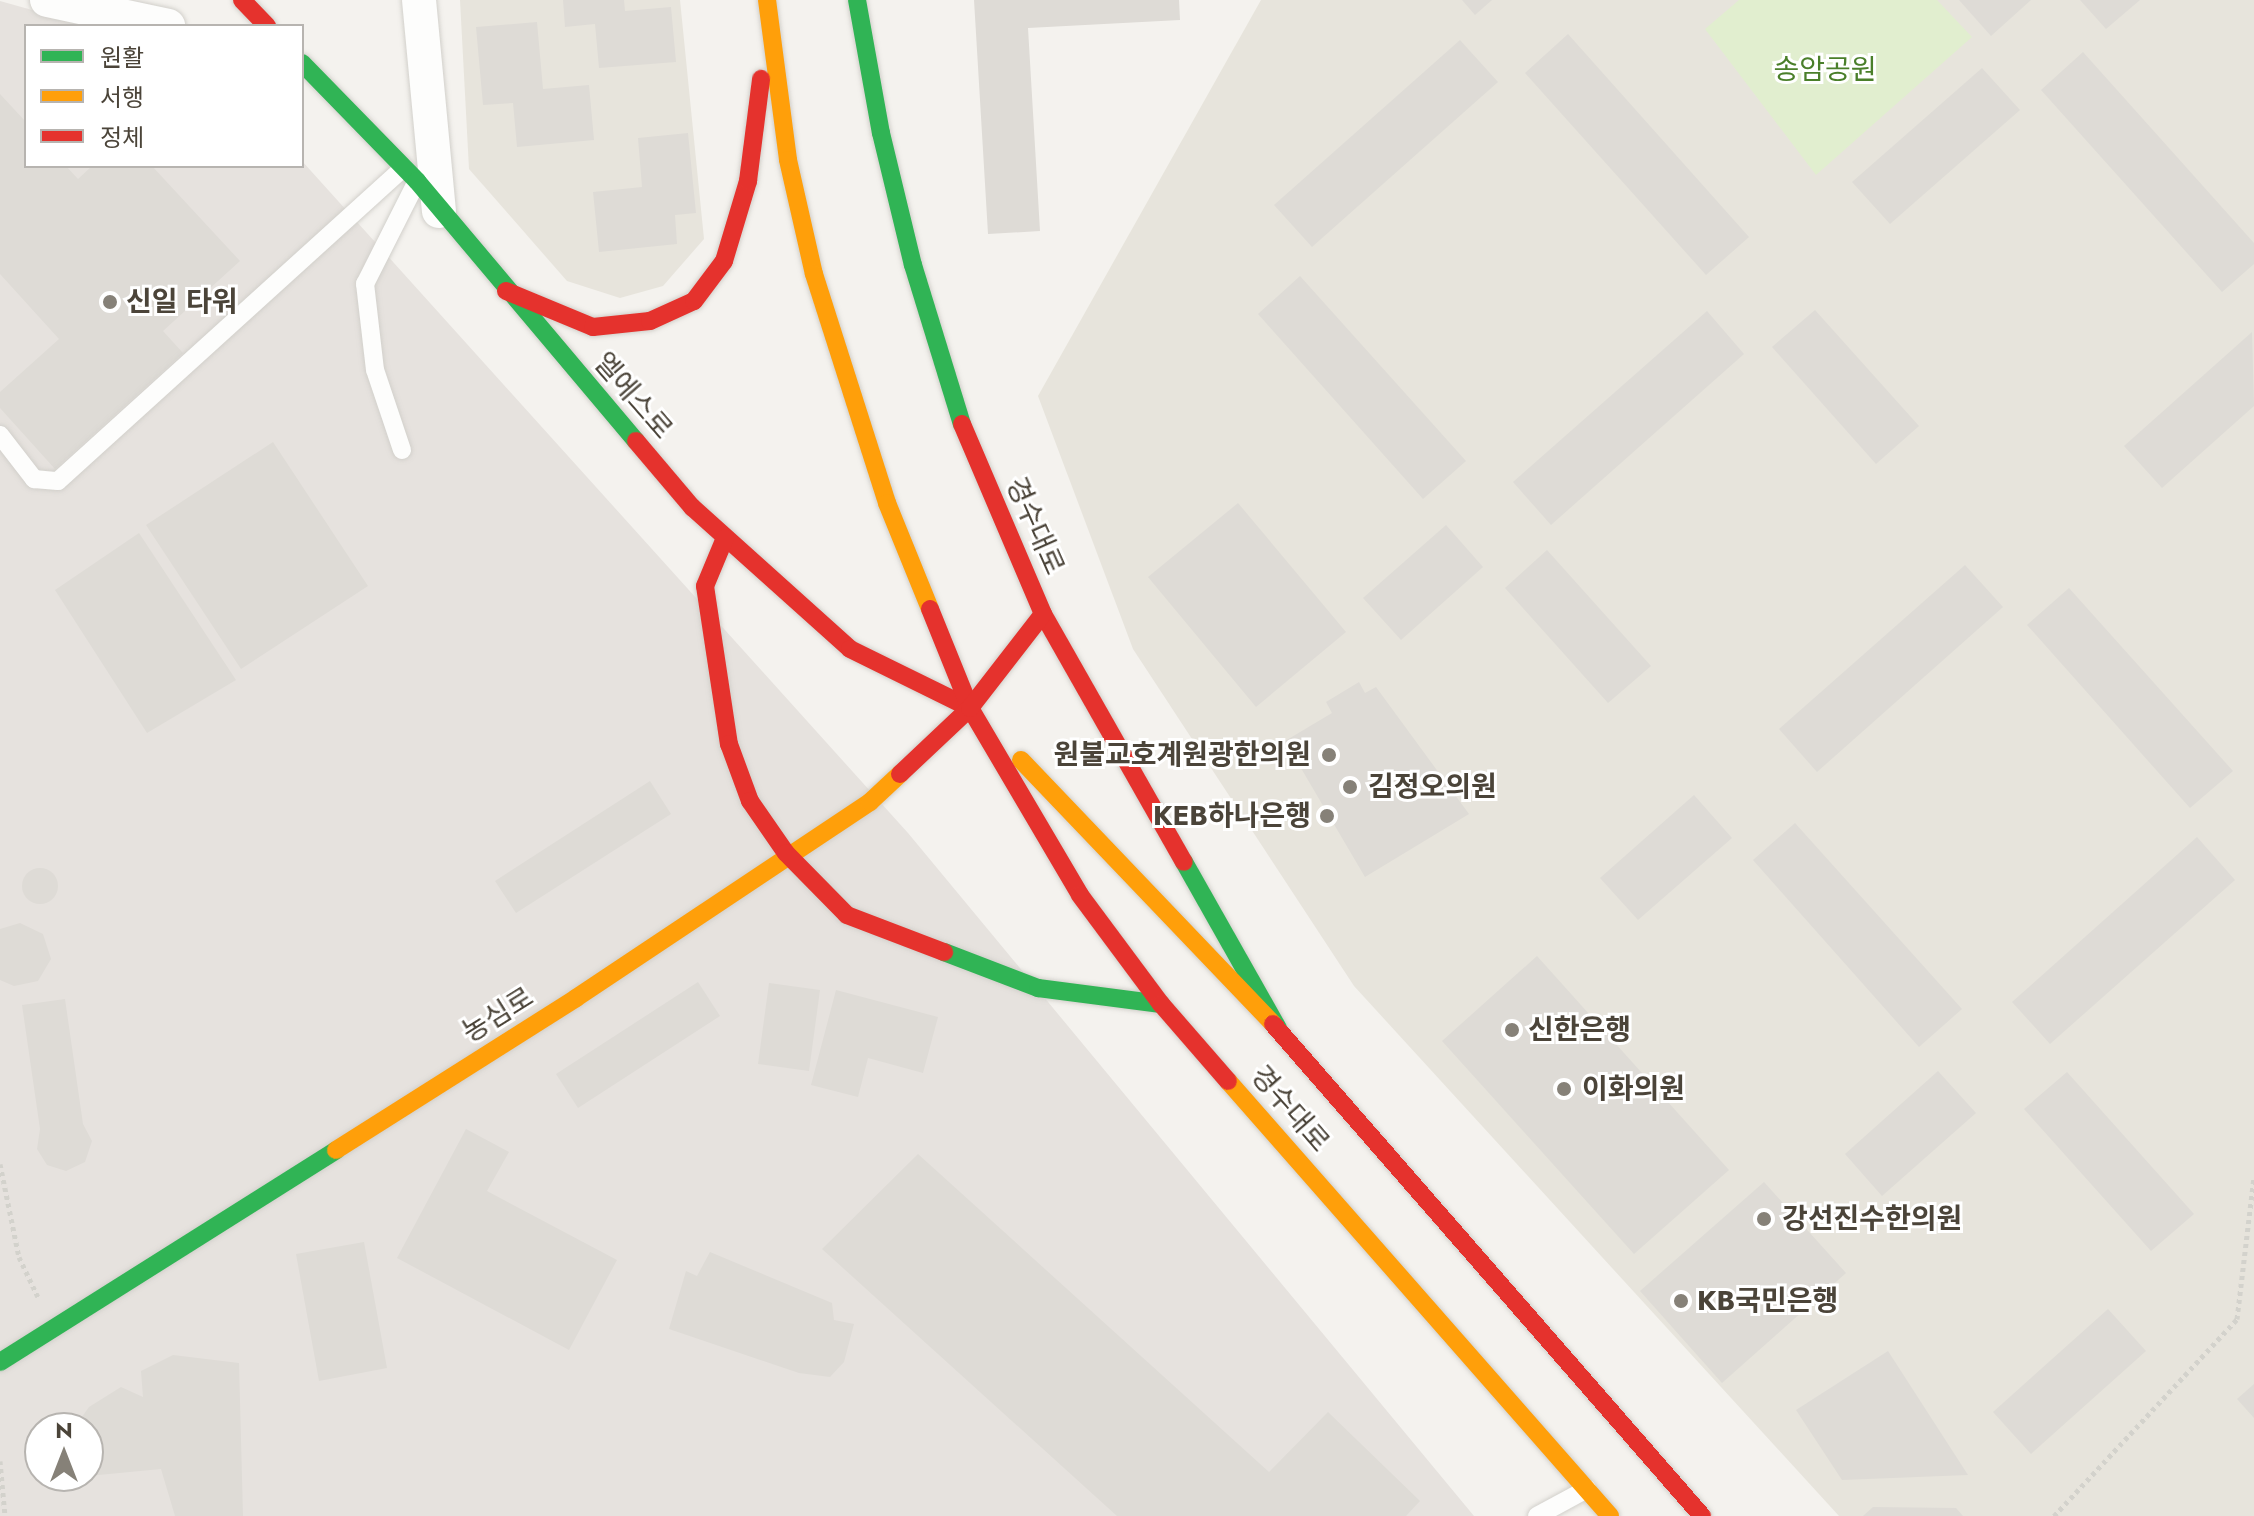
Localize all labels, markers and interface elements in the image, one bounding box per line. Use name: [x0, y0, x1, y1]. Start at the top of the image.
legend: [24, 24, 304, 168]
text: 원활: [100, 40, 144, 75]
park label: 송암공원: [1773, 53, 1877, 87]
text: 서행: [100, 80, 144, 115]
text: 정체: [100, 120, 144, 155]
place label: 신일 타워: [126, 285, 237, 319]
marker: 신일 타워: [101, 293, 119, 311]
street label: 엘에스로: [587, 346, 679, 446]
street label: 경수대로: [999, 472, 1071, 580]
place label: 원불교호계원광한의원: [1053, 738, 1311, 772]
marker: 원불교호계원광한의원: [1318, 744, 1340, 766]
place label: 김정오의원: [1368, 770, 1497, 804]
marker: 김정오의원: [1339, 776, 1361, 798]
place label: KEB하나은행: [1153, 799, 1311, 833]
marker: KEB하나은행: [1318, 807, 1336, 825]
street label: 농심로: [456, 980, 540, 1050]
place label: 신한은행: [1528, 1013, 1631, 1047]
marker: 신한은행: [1503, 1021, 1521, 1039]
street label: 경수대로: [1244, 1059, 1336, 1159]
place label: 이화의원: [1582, 1072, 1685, 1106]
marker: 이화의원: [1553, 1078, 1575, 1100]
place label: 강선진수한의원: [1782, 1202, 1962, 1236]
marker: 강선진수한의원: [1753, 1208, 1775, 1230]
place label: KB국민은행: [1697, 1284, 1838, 1318]
marker: KB국민은행: [1672, 1292, 1690, 1310]
north arrow: [24, 1412, 104, 1492]
text: N: [55, 1414, 73, 1446]

